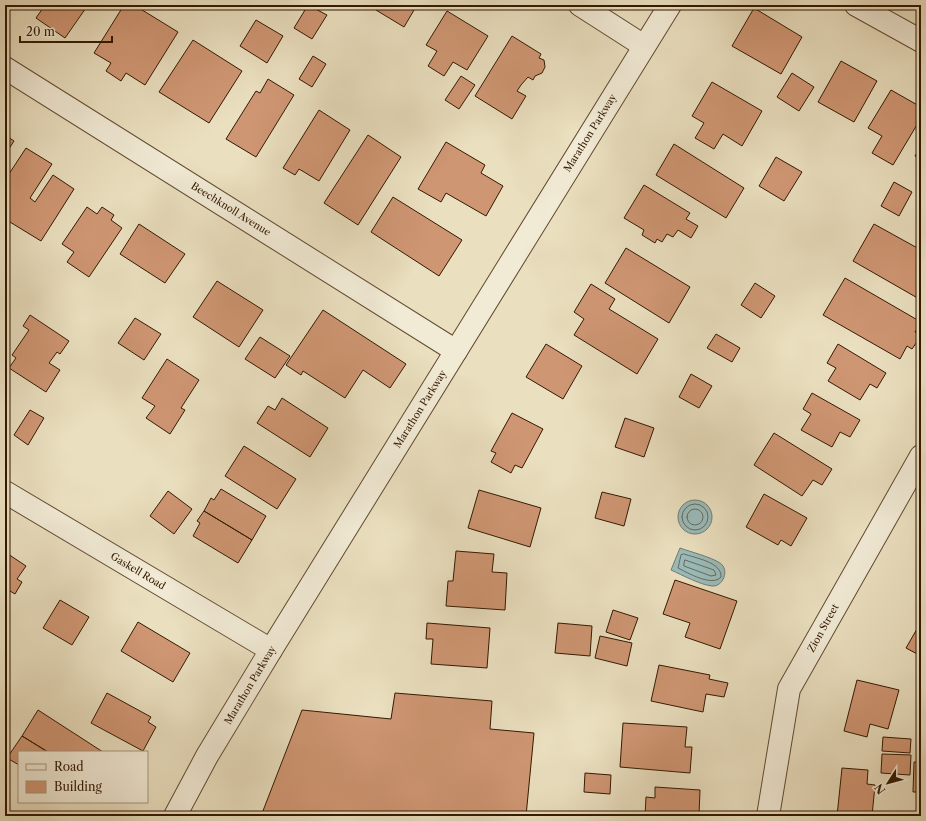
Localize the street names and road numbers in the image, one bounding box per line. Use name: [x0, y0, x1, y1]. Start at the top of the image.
street label: Marathon Parkway: [561, 91, 619, 174]
street label: Beechknoll Avenue: [189, 179, 274, 239]
street label: Marathon Parkway: [391, 367, 449, 450]
street label: Gaskell Road: [108, 549, 168, 593]
street label: Zion Street: [804, 601, 842, 654]
street label: Marathon Parkway: [221, 643, 279, 727]

